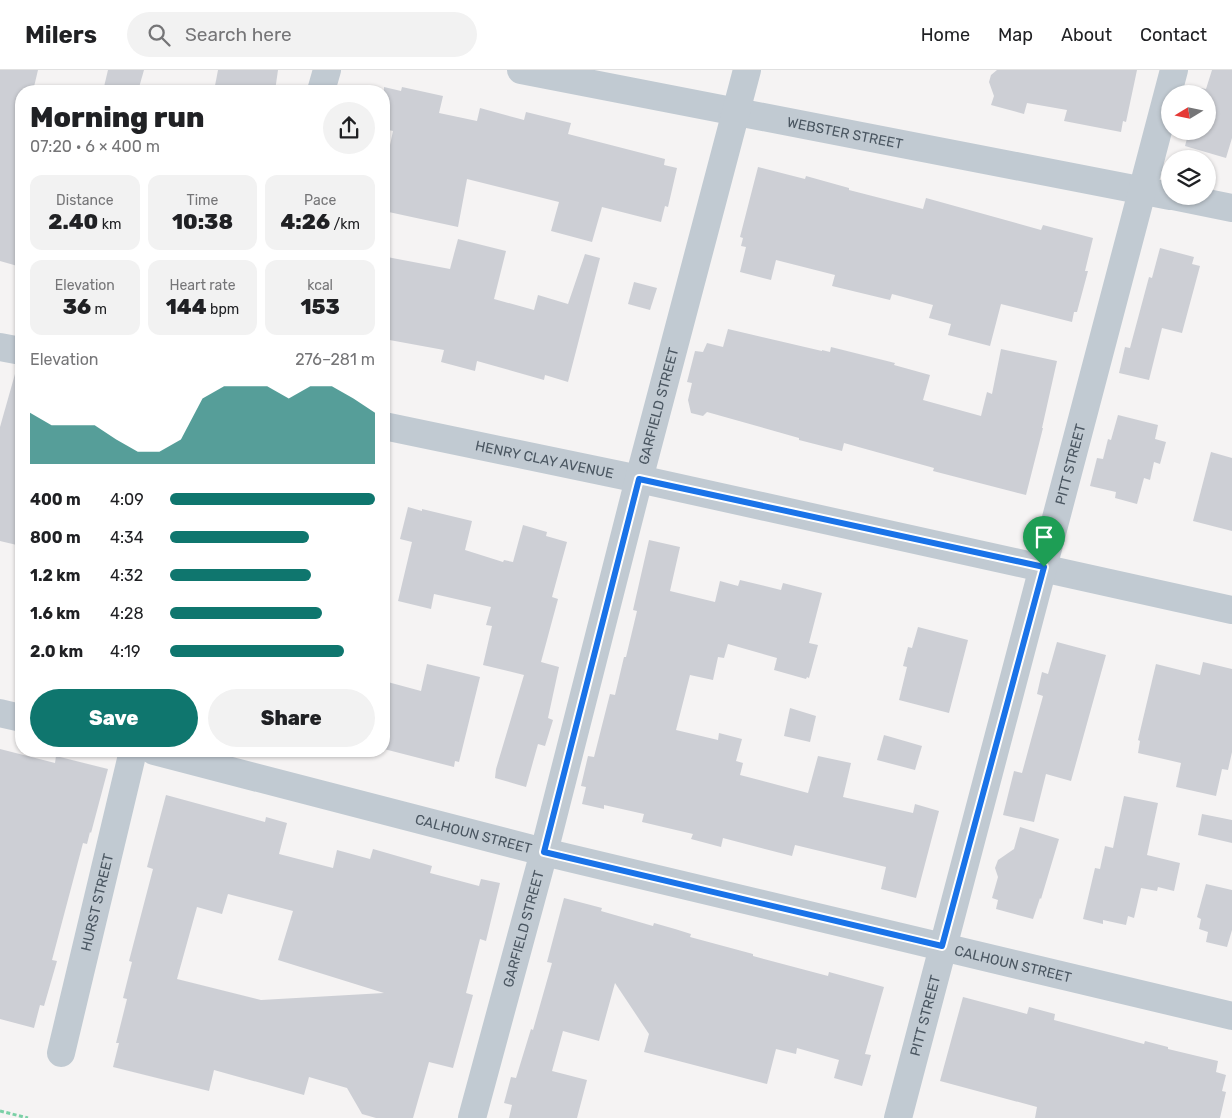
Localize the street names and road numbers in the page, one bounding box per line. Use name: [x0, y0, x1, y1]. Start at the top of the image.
street label: WEBSTER STREET: [785, 113, 904, 152]
street label: GARFIELD STREET: [635, 346, 682, 466]
street label: PITT STREET: [1051, 422, 1089, 507]
street label: HENRY CLAY AVENUE: [474, 437, 615, 482]
street label: CALHOUN STREET: [413, 810, 534, 857]
street label: HURST STREET: [77, 852, 117, 953]
street label: GARFIELD STREET: [499, 868, 547, 989]
street label: CALHOUN STREET: [953, 942, 1073, 986]
street label: PITT STREET: [906, 973, 944, 1058]

